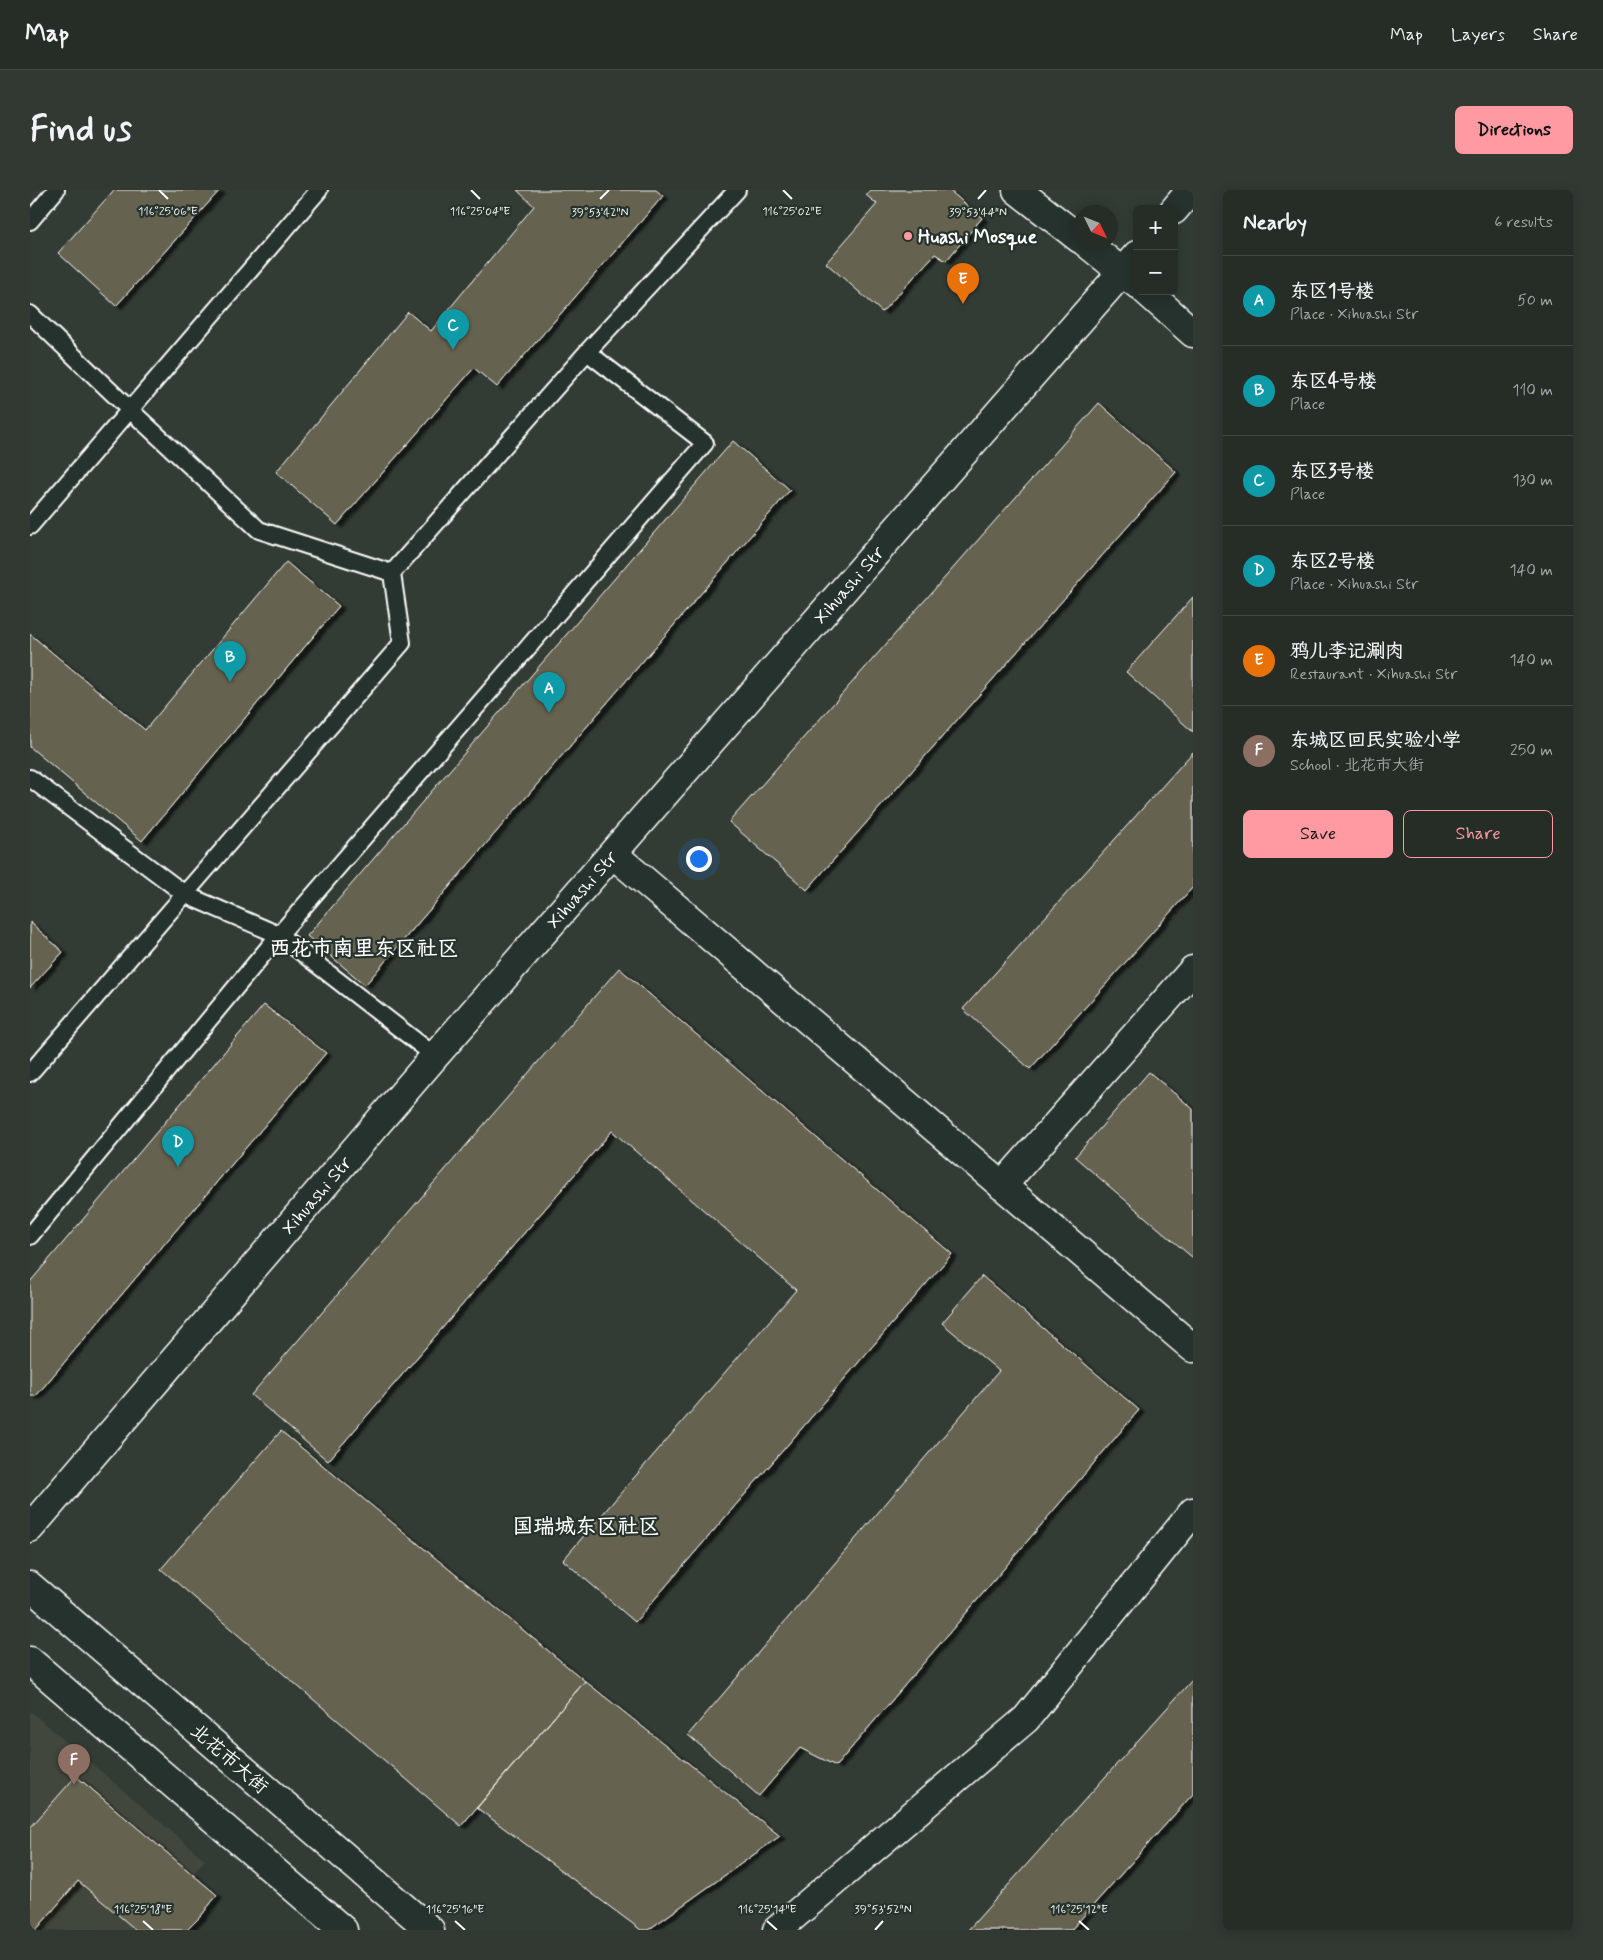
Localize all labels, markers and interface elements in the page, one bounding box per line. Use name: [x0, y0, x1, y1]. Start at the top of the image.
text: Map: [25, 19, 69, 50]
text: Map: [1390, 23, 1423, 47]
text: Layers: [1451, 23, 1505, 47]
text: Share: [1533, 23, 1578, 47]
button: Directions: [1455, 106, 1573, 154]
text: Find us: [30, 107, 132, 153]
text: 116°25'06"E: [138, 204, 198, 220]
text: 116°25'04"E: [450, 204, 510, 220]
text: 116°25'02"E: [762, 204, 822, 220]
text: 39°53'42"N: [571, 205, 629, 221]
text: 39°53'44"N: [949, 205, 1007, 221]
north arrow: [1073, 205, 1118, 250]
map controls: [1133, 205, 1178, 295]
button: +: [1133, 205, 1178, 250]
text: Nearby: [1243, 209, 1307, 237]
text: 6 results: [1494, 212, 1553, 233]
place label: Huashi Mosque: [918, 225, 1038, 251]
marker: Huashi Mosque: [902, 230, 914, 242]
button: −: [1133, 250, 1178, 295]
pin: E: [947, 263, 979, 304]
text: 东区1号楼: [1290, 279, 1375, 304]
text: A: [1254, 290, 1264, 311]
text: 50 m: [1517, 290, 1553, 311]
text: Place · Xihuashi Str: [1290, 304, 1418, 325]
pin: C: [437, 309, 469, 350]
text: 东区4号楼: [1290, 369, 1377, 394]
text: B: [1254, 380, 1264, 401]
text: 110 m: [1512, 380, 1553, 401]
text: Place: [1290, 394, 1325, 415]
text: 东区3号楼: [1290, 459, 1375, 484]
text: C: [1253, 470, 1265, 491]
text: 130 m: [1512, 470, 1553, 491]
text: Place: [1290, 484, 1325, 505]
street label: Xihuashi Str: [808, 541, 891, 630]
text: 东区2号楼: [1290, 549, 1375, 574]
text: D: [1253, 560, 1265, 581]
text: 140 m: [1509, 560, 1553, 581]
text: Place · Xihuashi Str: [1290, 574, 1418, 595]
text: 鸦儿李记涮肉: [1290, 639, 1404, 664]
pin: B: [214, 641, 246, 682]
text: E: [1254, 650, 1264, 671]
text: 140 m: [1509, 650, 1553, 671]
text: Restaurant · Xihuashi Str: [1290, 664, 1458, 685]
pin: A: [533, 672, 565, 713]
text: 东城区回民实验小学: [1290, 728, 1461, 753]
text: F: [1255, 740, 1263, 761]
text: 250 m: [1510, 740, 1553, 761]
text: School · 北花市大街: [1290, 755, 1424, 776]
button: Save: [1243, 810, 1393, 858]
button: Share: [1403, 810, 1553, 858]
street label: Xihuashi Str: [541, 846, 624, 934]
your location: [686, 846, 712, 872]
district label: 西花市南里东区社区: [270, 935, 459, 963]
pin: D: [162, 1126, 194, 1167]
street label: Xihuashi Str: [276, 1151, 358, 1240]
district label: 国瑞城东区社区: [513, 1513, 660, 1541]
street label: 北花市大街: [185, 1719, 273, 1800]
pin: F: [58, 1744, 90, 1785]
text: 116°25'18"E: [114, 1902, 172, 1918]
text: 116°25'16"E: [426, 1902, 484, 1918]
text: 116°25'14"E: [737, 1902, 797, 1918]
text: 39°53'52"N: [854, 1902, 912, 1918]
text: 116°25'12"E: [1050, 1902, 1108, 1918]

